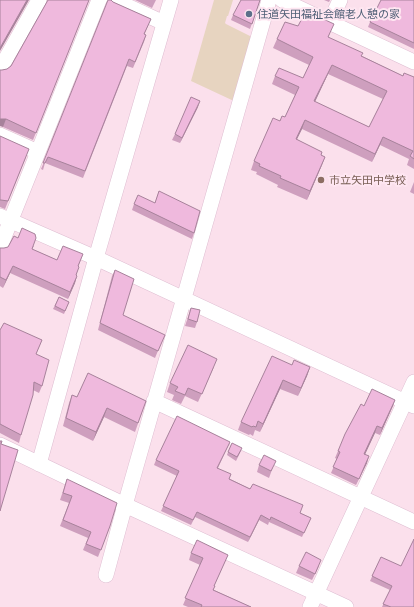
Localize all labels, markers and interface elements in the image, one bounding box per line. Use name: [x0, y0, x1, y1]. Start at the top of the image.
place label: 住道矢田福祉会館老人憩の家: [257, 8, 400, 21]
marker: 住道矢田福祉会館老人憩の家: [244, 9, 254, 19]
place label: 市立矢田中学校: [329, 174, 406, 187]
marker: 市立矢田中学校: [316, 175, 326, 185]

